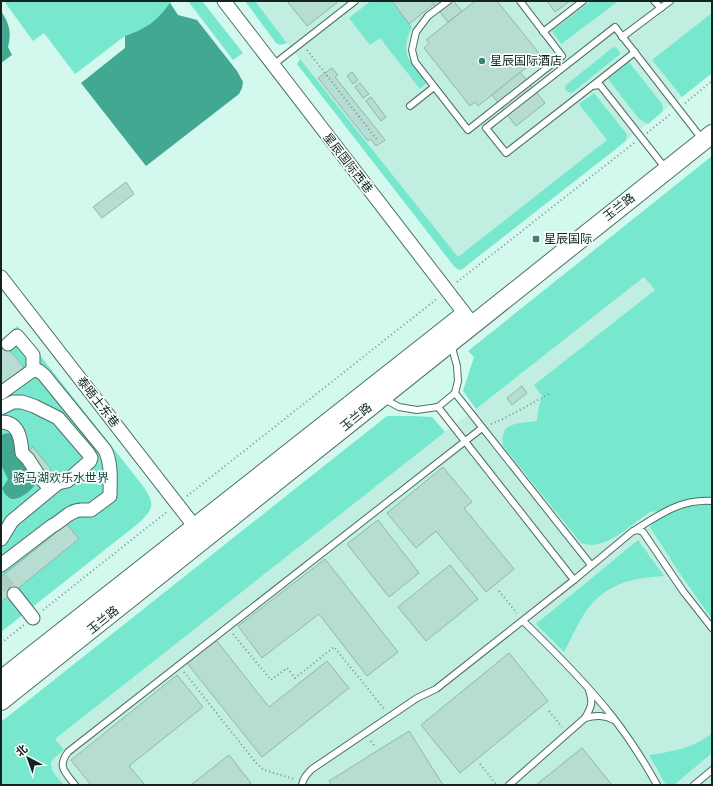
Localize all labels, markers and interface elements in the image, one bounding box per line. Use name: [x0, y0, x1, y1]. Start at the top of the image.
place label: 星辰国际酒店: [490, 51, 562, 70]
marker: 星辰国际酒店: [477, 56, 487, 66]
street label: 星辰国际西巷: [319, 128, 378, 197]
street label: 玉兰路: [599, 188, 639, 225]
place label: 星辰国际: [544, 229, 592, 248]
marker: 星辰国际: [531, 234, 541, 244]
street label: 泰晤士东巷: [72, 372, 124, 431]
street label: 玉兰路: [336, 398, 376, 435]
park label: 骆马湖欢乐水世界: [13, 468, 109, 487]
street label: 玉兰路: [83, 601, 123, 638]
north arrow: [8, 738, 48, 778]
text: 北: [12, 741, 31, 760]

